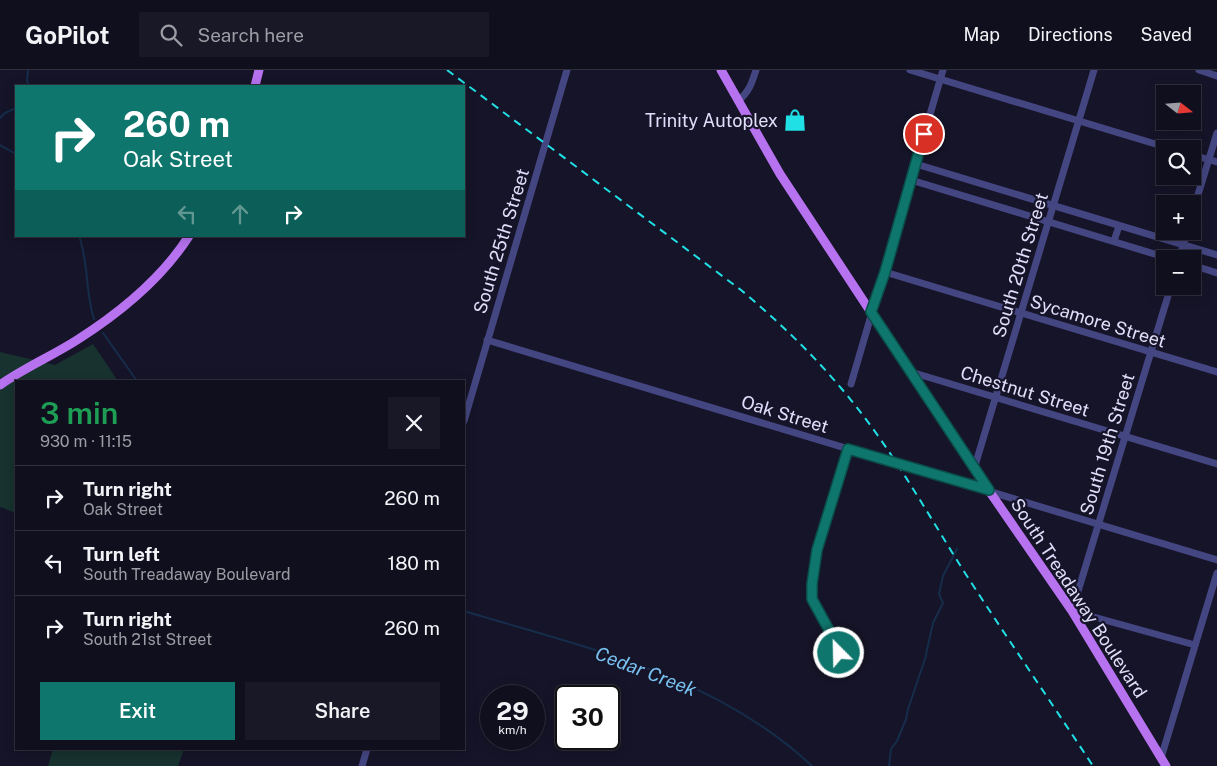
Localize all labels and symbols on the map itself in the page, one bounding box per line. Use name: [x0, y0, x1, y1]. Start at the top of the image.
north arrow: [1156, 85, 1201, 130]
shop icon: Trinity Autoplex: [782, 107, 808, 133]
place label: Trinity Autoplex: [645, 110, 778, 131]
pin: [903, 113, 945, 155]
street label: South 25th Street: [469, 166, 533, 316]
street label: South 20th Street: [988, 190, 1052, 340]
street label: Sycamore Street: [1028, 290, 1168, 352]
street label: Chestnut Street: [958, 361, 1092, 421]
street label: South 19th Street: [1075, 370, 1139, 518]
street label: Oak Street: [739, 391, 831, 437]
street label: South Treadaway Boulevard: [1007, 494, 1151, 702]
position arrow: [812, 626, 864, 678]
water label: Cedar Creek: [592, 642, 700, 701]
speed limit sign: 30: [555, 685, 620, 750]

